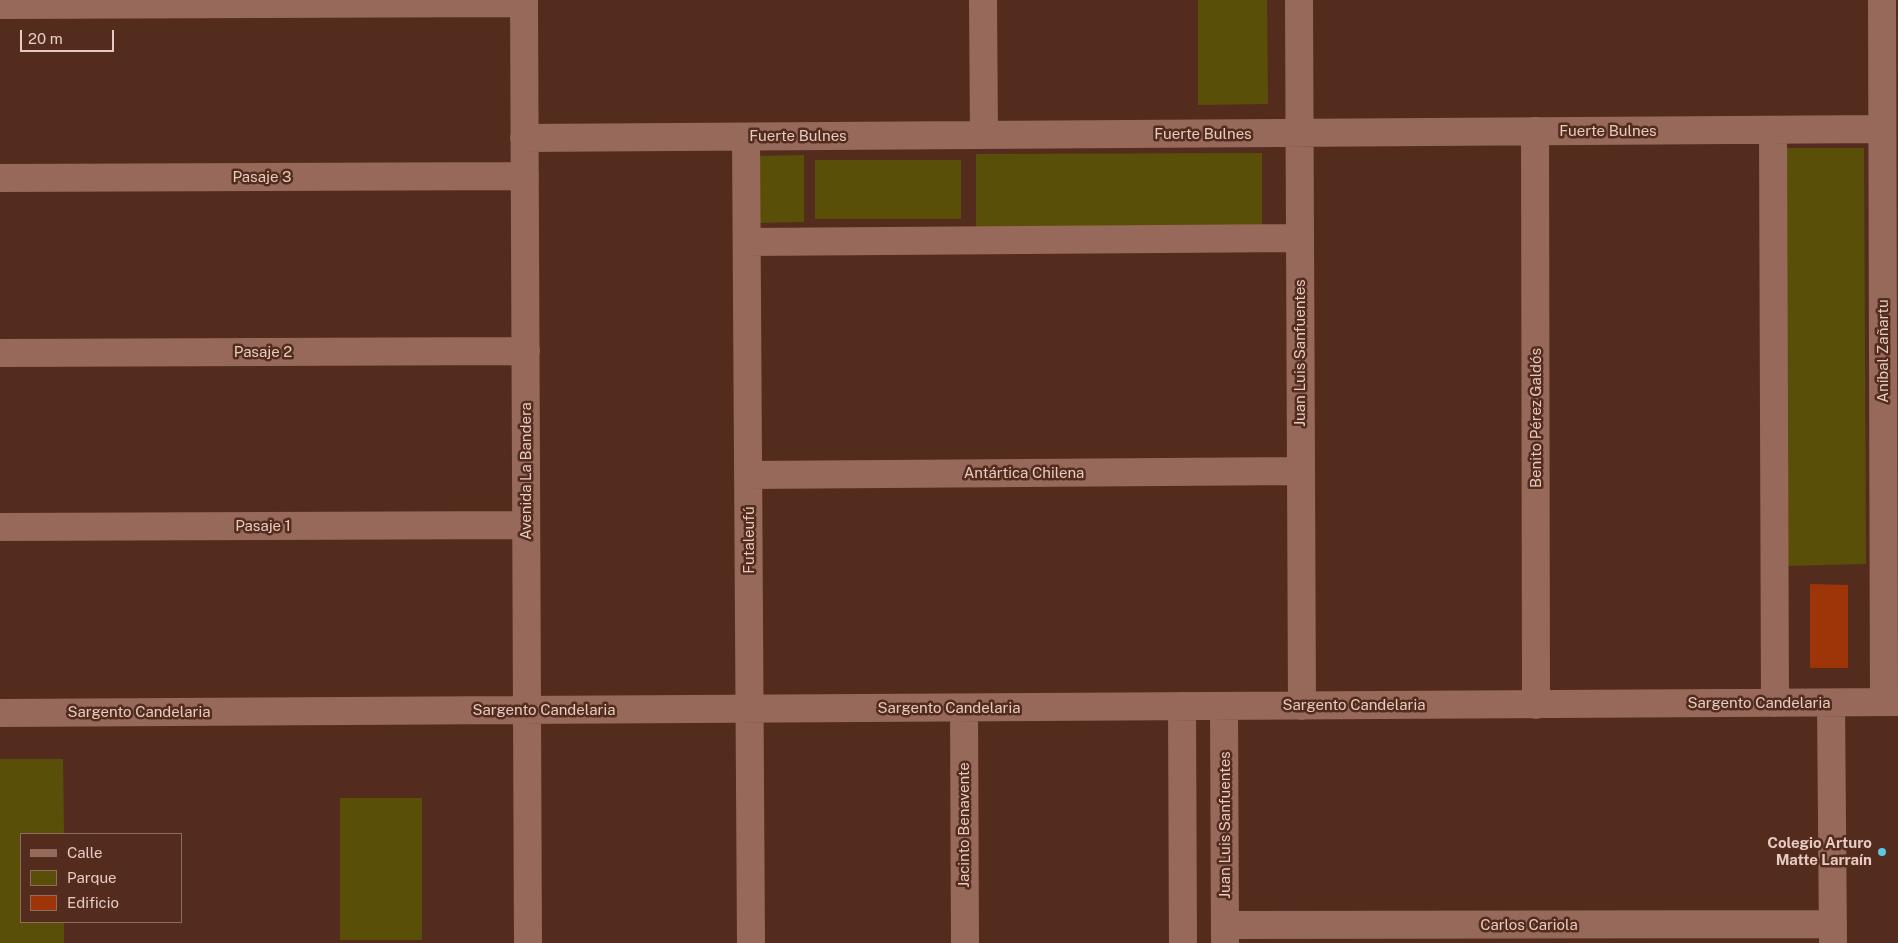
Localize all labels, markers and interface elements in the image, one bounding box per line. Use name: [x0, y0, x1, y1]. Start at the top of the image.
scale bar: [22, 20, 116, 52]
text: 20 m: [28, 30, 63, 47]
street label: Fuerte Bulnes: [1559, 122, 1657, 140]
street label: Fuerte Bulnes: [1154, 125, 1252, 143]
street label: Fuerte Bulnes: [749, 127, 847, 145]
street label: Pasaje 3: [232, 168, 292, 186]
street label: Juan Luis Sanfuentes: [1291, 279, 1309, 427]
street label: Aníbal Zañartu: [1874, 299, 1892, 403]
street label: Pasaje 2: [234, 343, 292, 361]
street label: Benito Pérez Galdós: [1527, 348, 1545, 488]
street label: Avenida La Bandera: [517, 402, 535, 540]
street label: Antártica Chilena: [964, 464, 1084, 482]
street label: Futaleufú: [740, 506, 758, 574]
street label: Pasaje 1: [235, 517, 291, 535]
street label: Sargento Candelaria: [1688, 694, 1830, 712]
street label: Sargento Candelaria: [1283, 696, 1425, 714]
street label: Sargento Candelaria: [878, 699, 1020, 717]
street label: Sargento Candelaria: [473, 701, 615, 719]
street label: Sargento Candelaria: [68, 703, 210, 721]
street label: Juan Luis Sanfuentes: [1216, 751, 1234, 899]
street label: Jacinto Benavente: [955, 762, 973, 888]
legend: [20, 833, 182, 923]
place label: Colegio Arturo Matte Larraín: [1767, 834, 1872, 869]
text: Calle: [67, 844, 103, 861]
marker: Colegio Arturo Matte Larraín: [1876, 846, 1888, 858]
text: Parque: [67, 869, 117, 886]
text: Edificio: [67, 894, 119, 911]
street label: Carlos Cariola: [1480, 916, 1578, 934]

